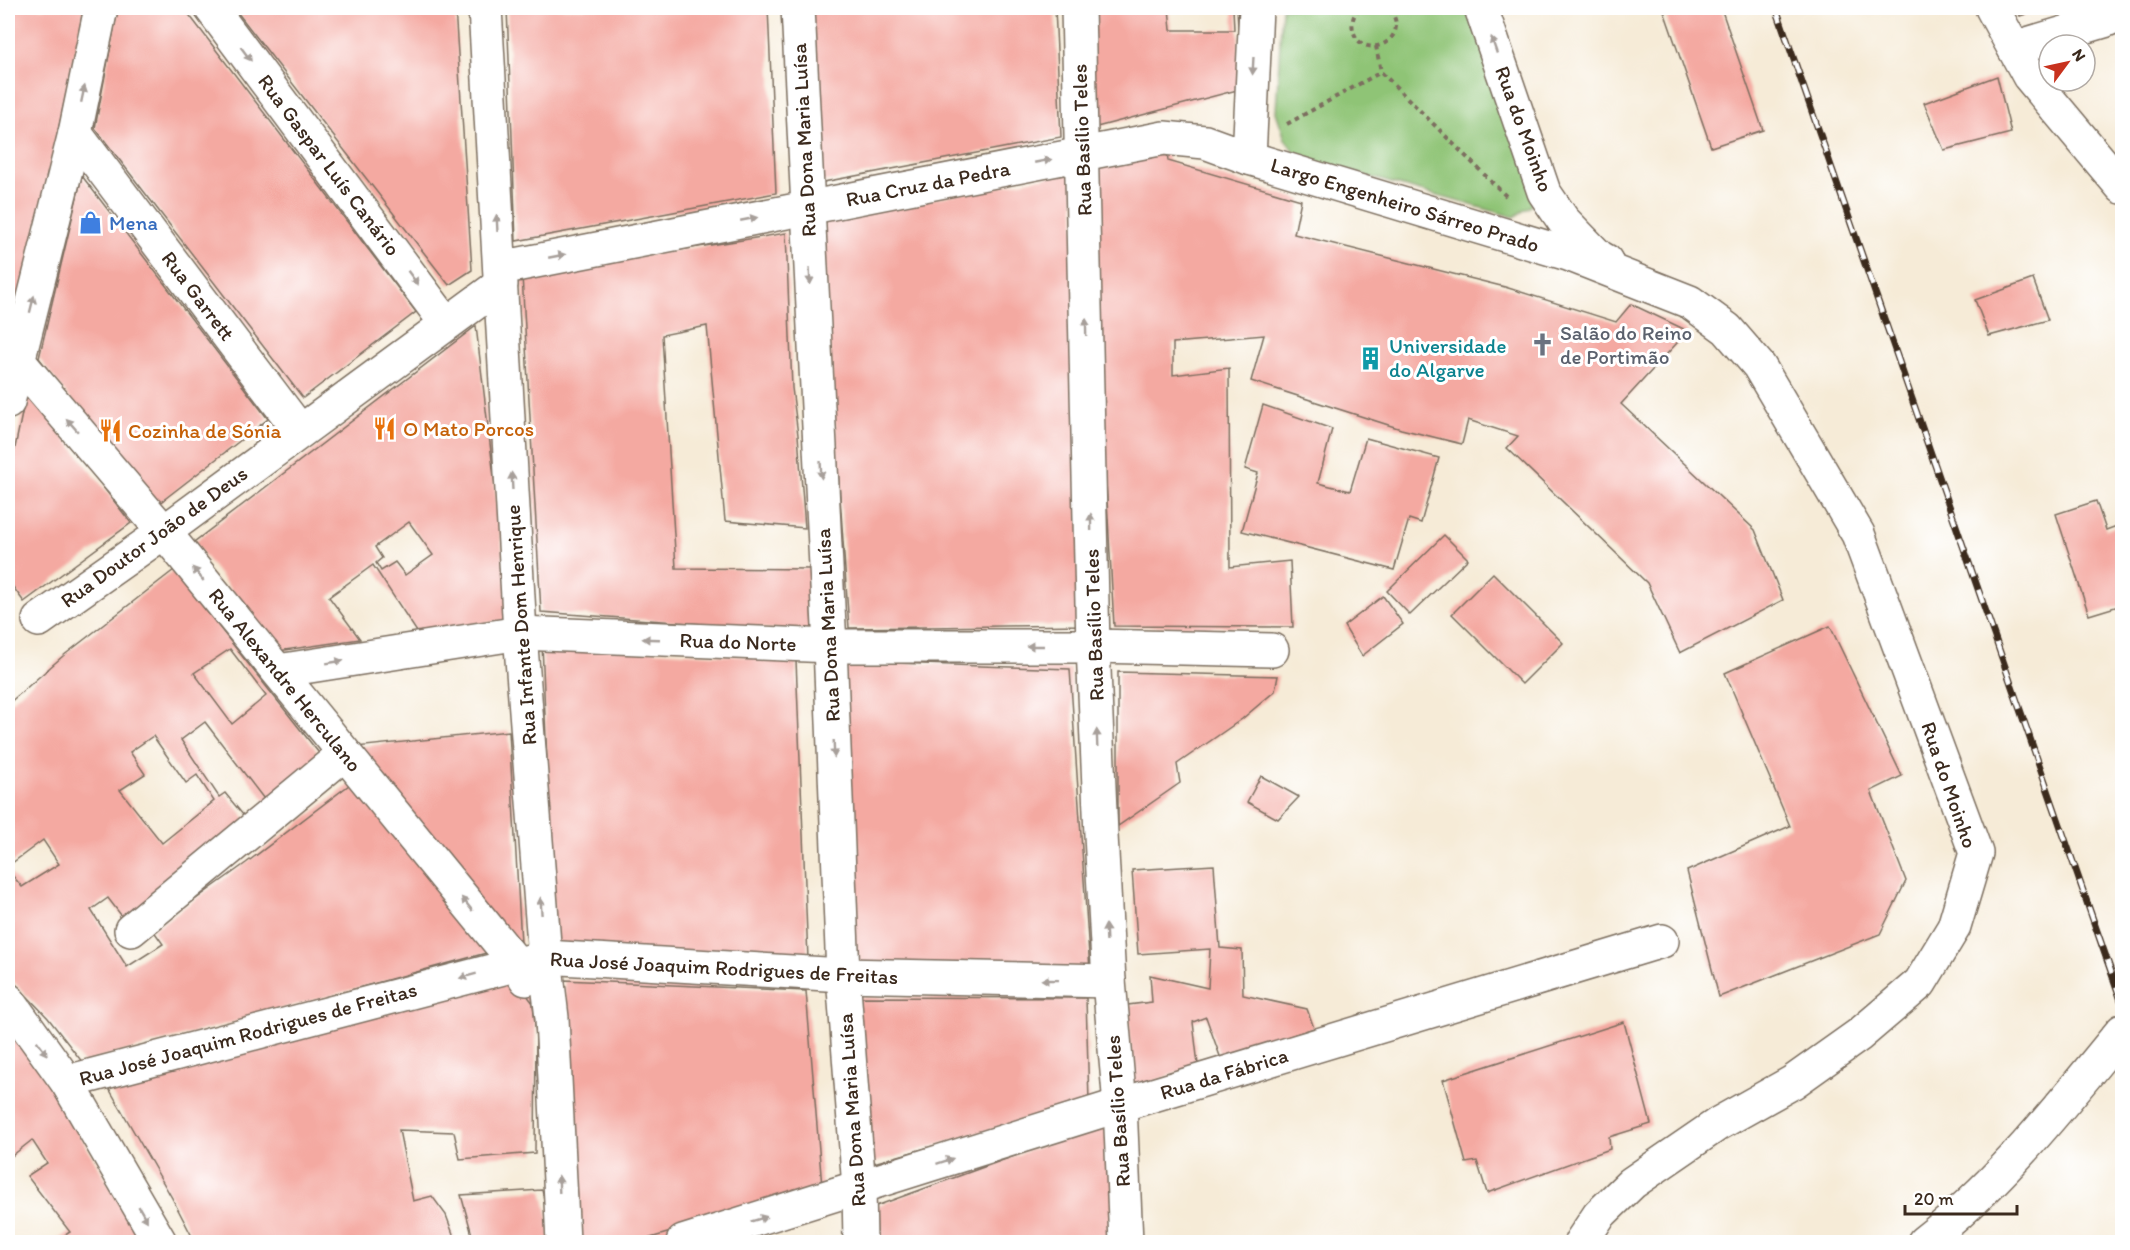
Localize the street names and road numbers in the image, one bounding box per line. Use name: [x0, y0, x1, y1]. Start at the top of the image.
street label: Rua Dona Maria Luísa: [786, 42, 821, 238]
street label: Rua do Moinho: [1490, 63, 1559, 195]
street label: Rua Basílio Teles: [1066, 64, 1097, 216]
street label: Rua Gaspar Luís Canário: [253, 69, 406, 260]
street label: Largo Engenheiro Sárreo Prado: [1268, 152, 1542, 257]
street label: Rua Cruz da Pedra: [844, 155, 1012, 212]
street label: Rua Garrett: [157, 246, 240, 346]
street label: Rua Doutor João de Deus: [55, 460, 252, 613]
street label: Rua Infante Dom Henrique: [500, 504, 541, 746]
street label: Rua Dona Maria Luísa: [810, 527, 845, 723]
street label: Rua Basílio Teles: [1078, 549, 1109, 701]
street label: Rua Alexandre Herculano: [204, 583, 367, 777]
street label: Rua do Norte: [679, 627, 797, 656]
street label: Rua do Moinho: [1916, 718, 1983, 851]
street label: Rua José Joaquim Rodrigues de Freitas: [549, 946, 899, 989]
street label: Rua José Joaquim Rodrigues de Freitas: [76, 976, 420, 1091]
street label: Rua Dona Maria Luísa: [832, 1012, 871, 1208]
street label: Rua Basílio Teles: [1100, 1034, 1135, 1188]
street label: Rua da Fábrica: [1157, 1042, 1291, 1105]

